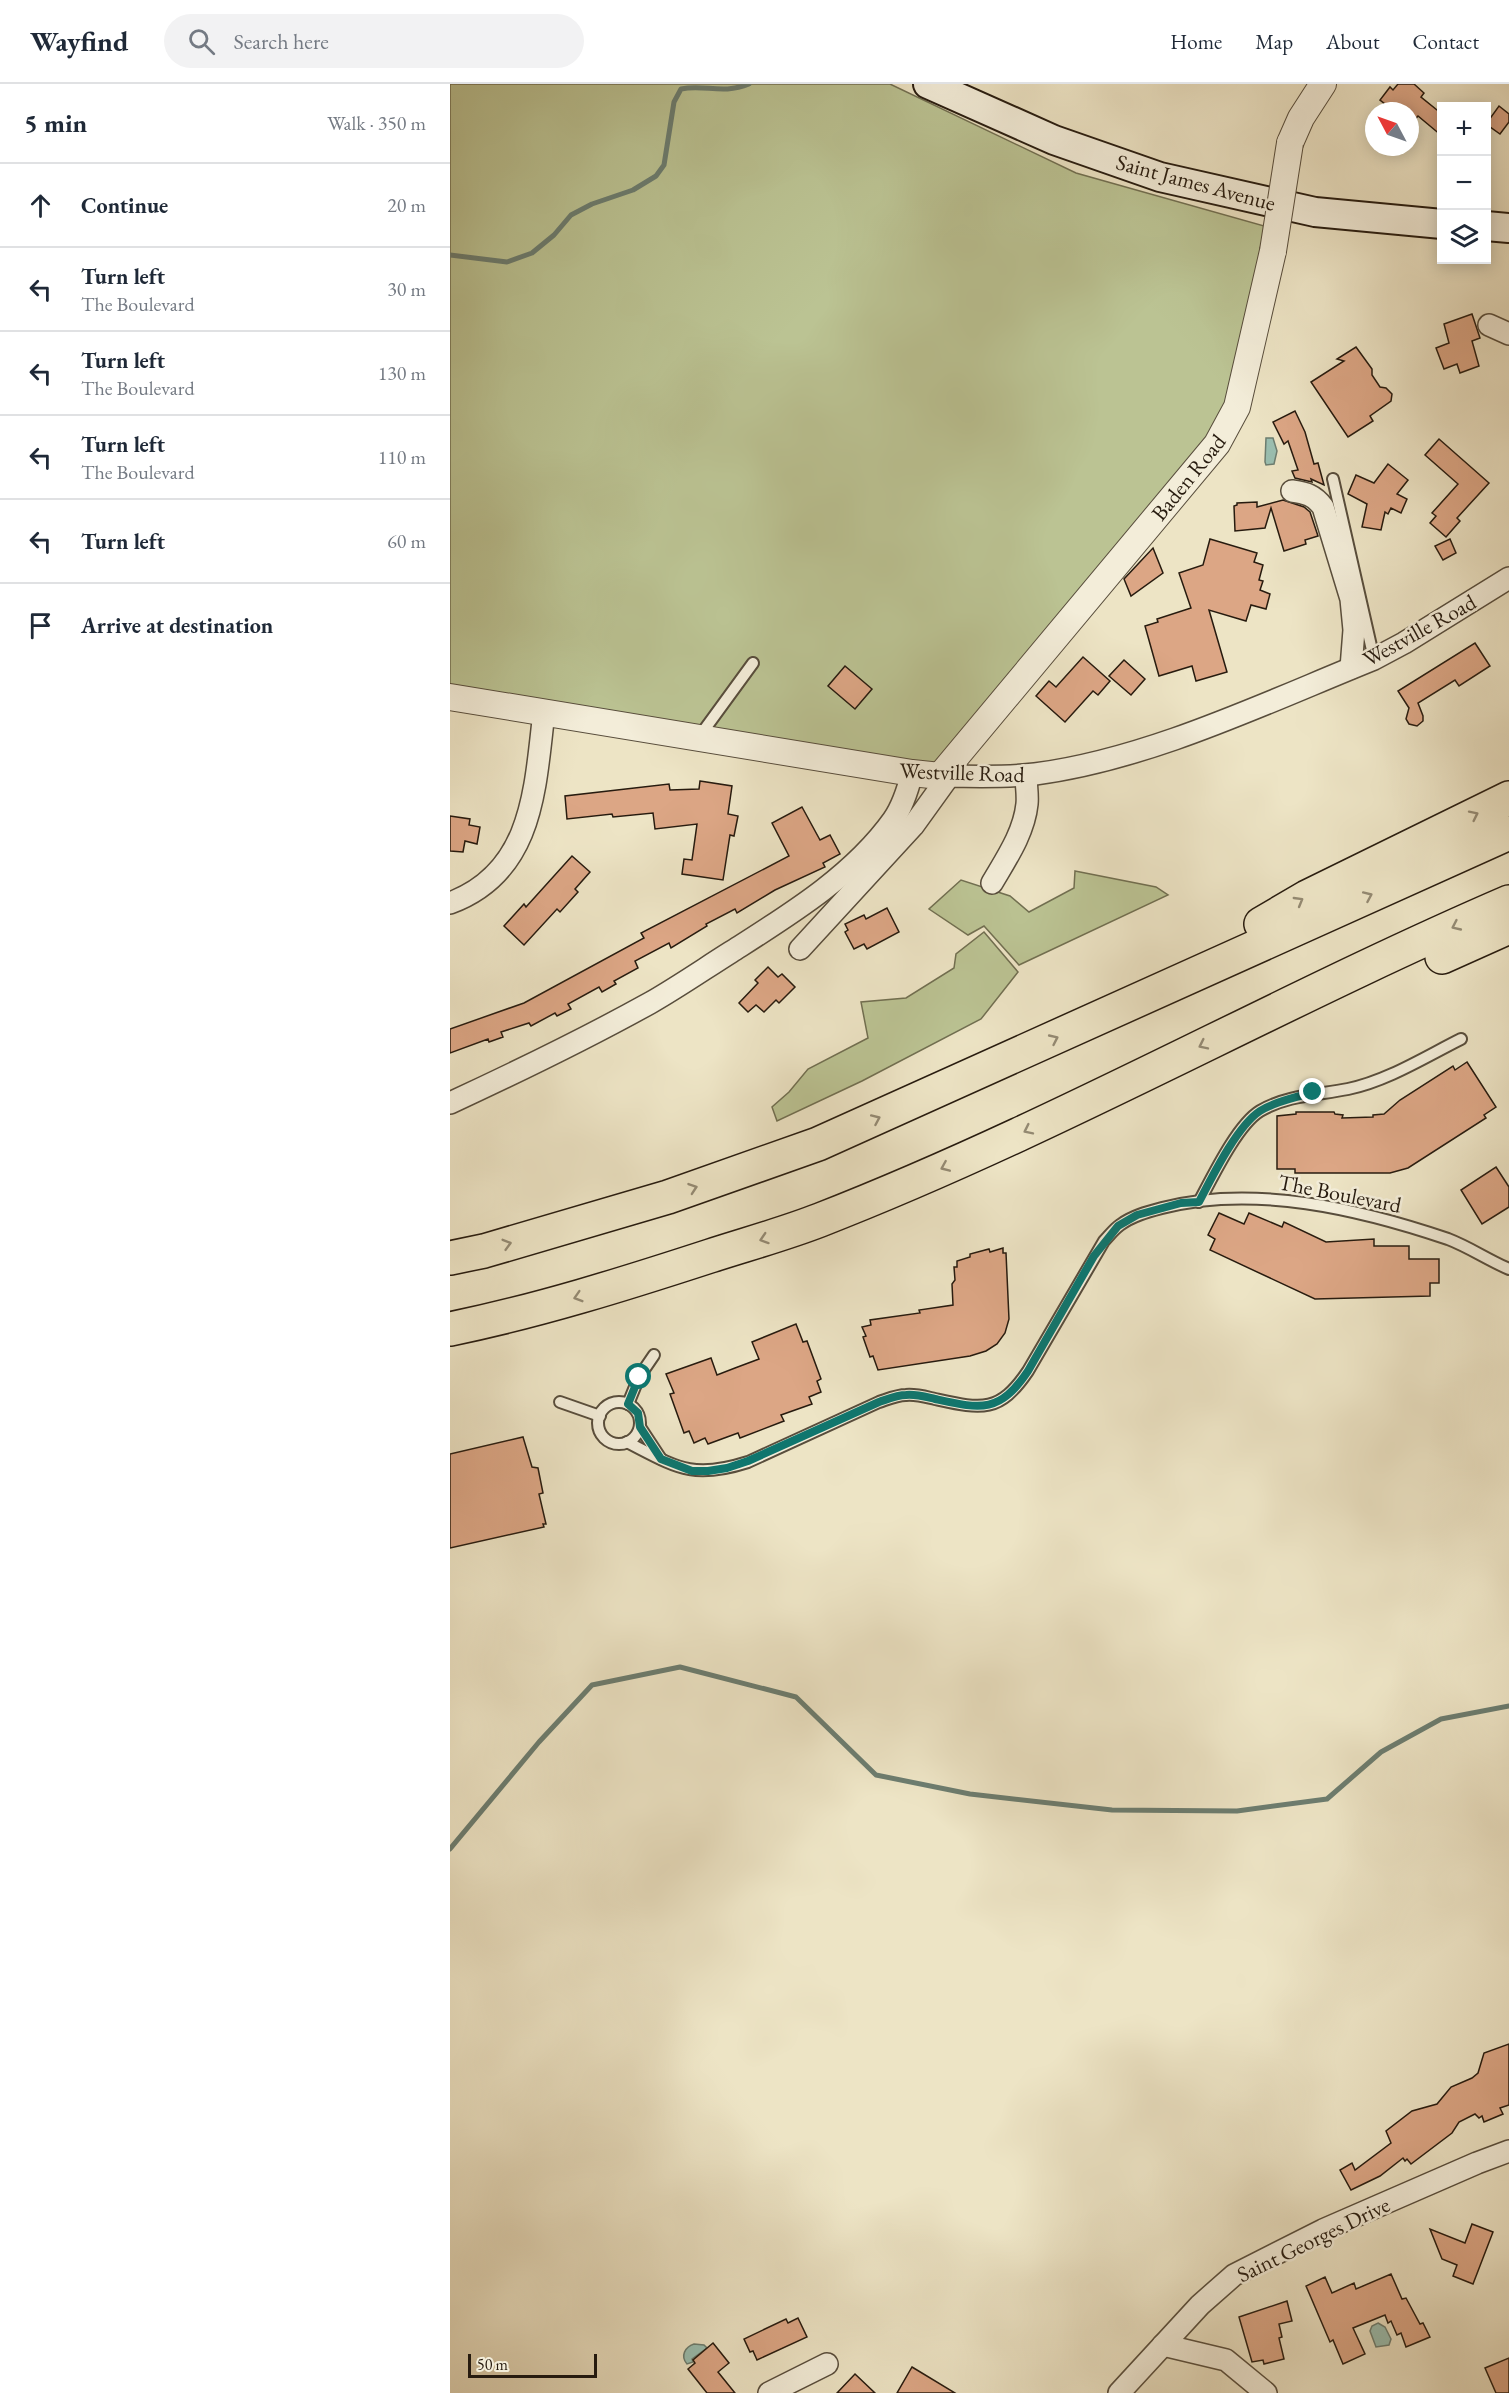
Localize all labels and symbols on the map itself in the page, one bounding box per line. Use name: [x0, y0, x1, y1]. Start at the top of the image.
north arrow: [1365, 102, 1419, 156]
street label: Saint James Avenue: [1113, 147, 1279, 218]
street label: Baden Road: [1145, 427, 1233, 527]
street label: Westville Road: [1357, 587, 1482, 673]
street label: Westville Road: [899, 756, 1026, 789]
one-way arrow: [1468, 811, 1478, 822]
one-way arrow: [1361, 891, 1372, 903]
one-way arrow: [1293, 897, 1303, 909]
one-way arrow: [1451, 919, 1462, 931]
one-way arrow: [1047, 1034, 1058, 1046]
one-way arrow: [1199, 1038, 1210, 1050]
route end: [1299, 1078, 1325, 1104]
one-way arrow: [869, 1114, 880, 1126]
one-way arrow: [1023, 1123, 1034, 1134]
one-way arrow: [941, 1159, 952, 1171]
street label: The Boulevard: [1276, 1167, 1405, 1220]
one-way arrow: [688, 1182, 698, 1195]
one-way arrow: [759, 1231, 770, 1244]
one-way arrow: [501, 1239, 512, 1251]
one-way arrow: [573, 1290, 584, 1302]
route start: [625, 1363, 651, 1389]
street label: Saint Georges Drive: [1232, 2190, 1395, 2289]
scale bar: [468, 2351, 597, 2378]

